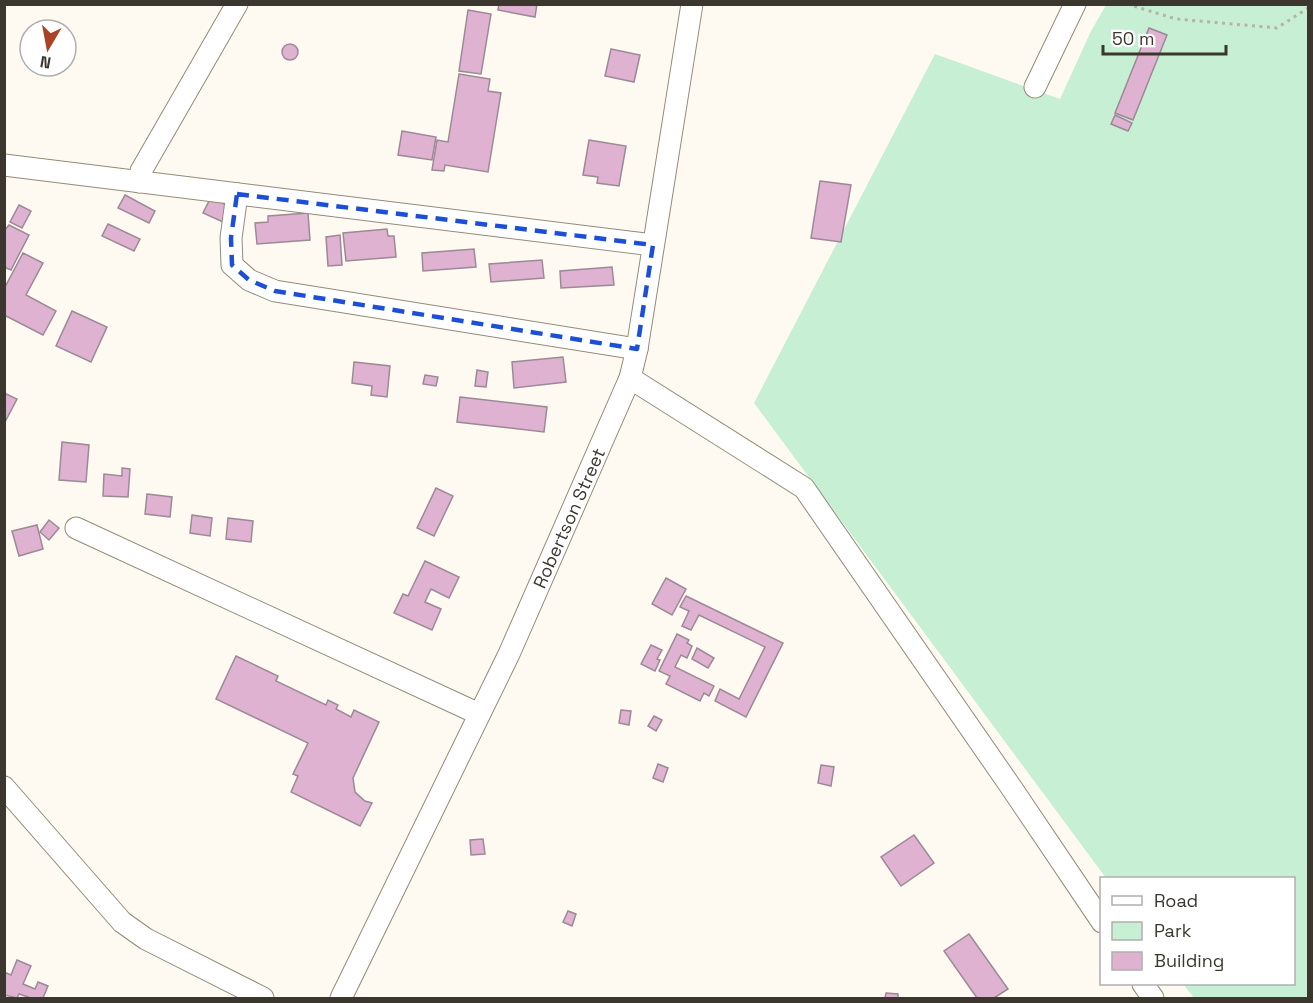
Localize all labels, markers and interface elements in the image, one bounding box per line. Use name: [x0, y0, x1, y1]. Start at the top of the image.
north arrow: [18, 18, 78, 78]
scale bar: [1103, 18, 1226, 56]
text: 50 m: [1112, 27, 1154, 50]
text: N: [38, 51, 53, 74]
street label: Robertson Street: [528, 444, 610, 592]
legend: [1100, 877, 1295, 985]
text: Road: [1154, 889, 1198, 912]
text: Park: [1154, 919, 1192, 942]
text: Building: [1154, 949, 1224, 972]

